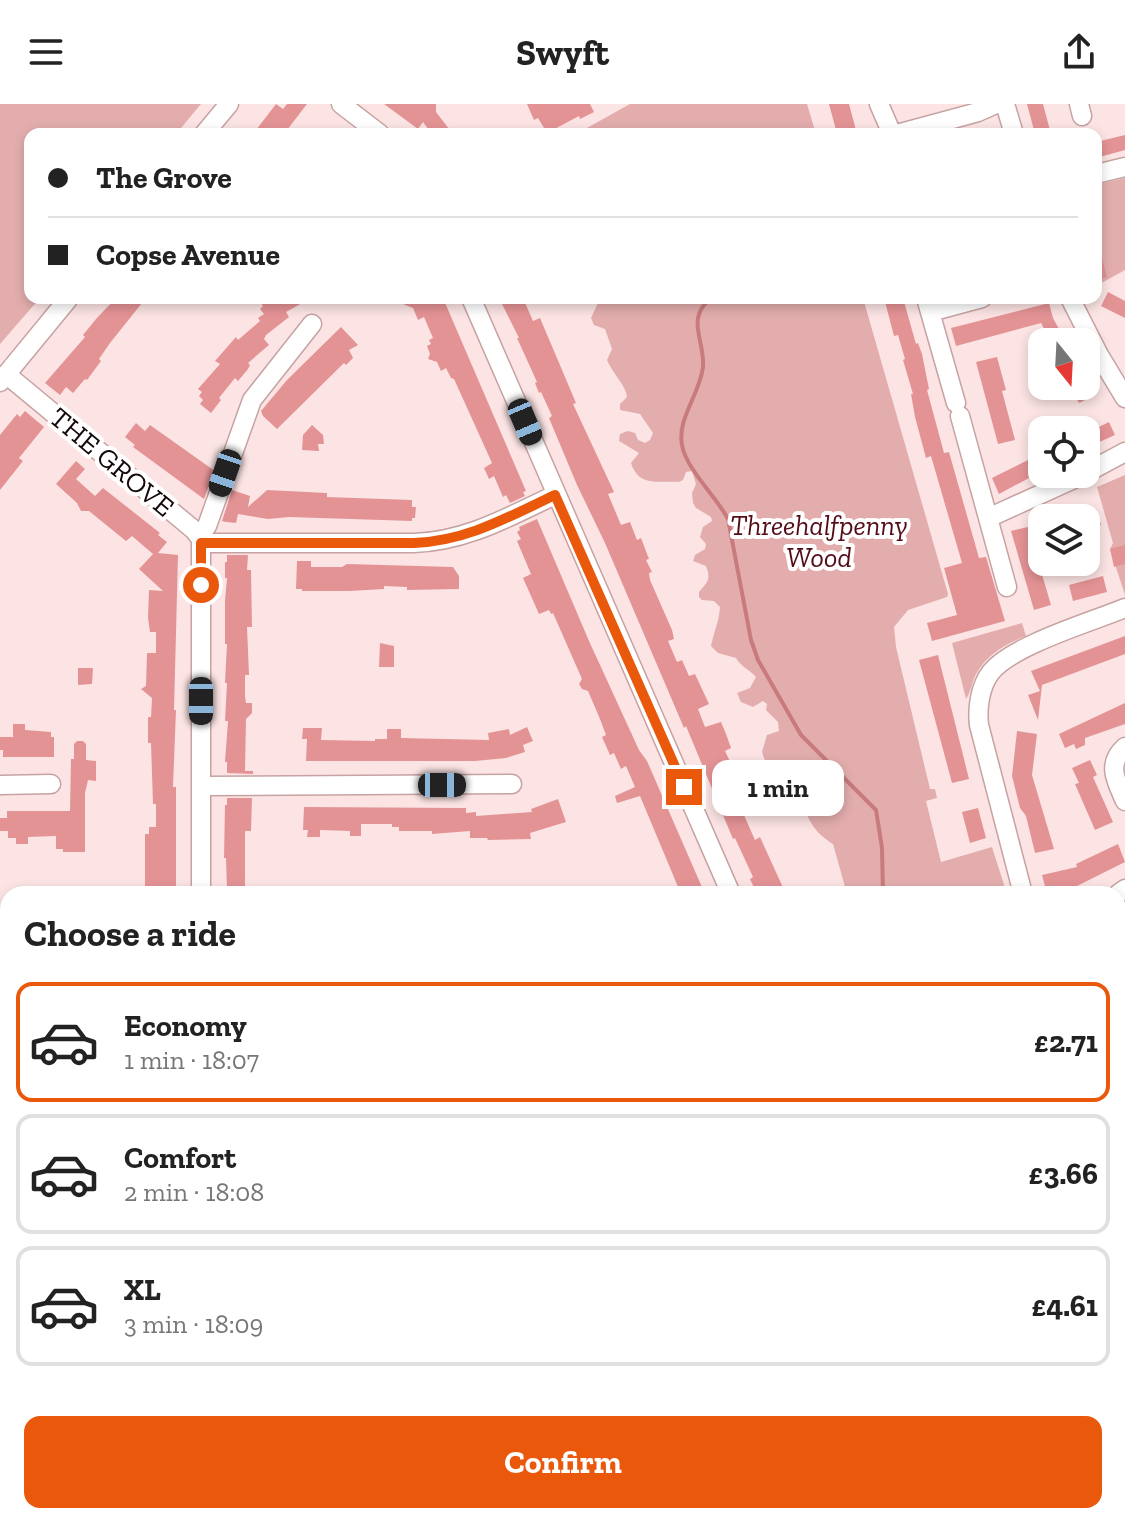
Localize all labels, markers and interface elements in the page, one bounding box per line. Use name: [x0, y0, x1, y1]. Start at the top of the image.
icon: menu: [24, 30, 68, 74]
icon: share: [1057, 30, 1101, 74]
text: Swyft: [516, 31, 609, 74]
text: The Grove: [96, 160, 232, 196]
text: Copse Avenue: [96, 237, 280, 273]
north arrow: [1028, 328, 1100, 400]
map controls: [1028, 328, 1100, 576]
car: [505, 395, 545, 449]
street label: THE GROVE: [43, 401, 181, 523]
button: locate: [1028, 416, 1100, 488]
car: [206, 446, 244, 500]
button: layers: [1028, 504, 1100, 576]
park label: Threehalfpenny Wood: [730, 509, 908, 574]
route start: [183, 567, 219, 603]
car: [189, 677, 213, 725]
callout: 1 min: [712, 759, 844, 815]
route end: [666, 769, 702, 805]
text: 1 min: [747, 772, 809, 804]
car: [418, 773, 466, 797]
text: Choose a ride: [24, 912, 236, 955]
icon: car: [28, 1006, 100, 1078]
text: Economy: [124, 1008, 247, 1044]
text: £2.71: [1034, 1024, 1098, 1060]
text: 1 min · 18:07: [124, 1044, 259, 1076]
icon: car: [28, 1138, 100, 1210]
text: Comfort: [124, 1140, 236, 1176]
text: £3.66: [1029, 1156, 1098, 1192]
text: 2 min · 18:08: [124, 1176, 264, 1208]
icon: car: [28, 1270, 100, 1342]
text: XL: [124, 1272, 161, 1308]
text: £4.61: [1031, 1288, 1098, 1324]
text: 3 min · 18:09: [124, 1308, 263, 1340]
button: Confirm: [24, 1416, 1102, 1508]

